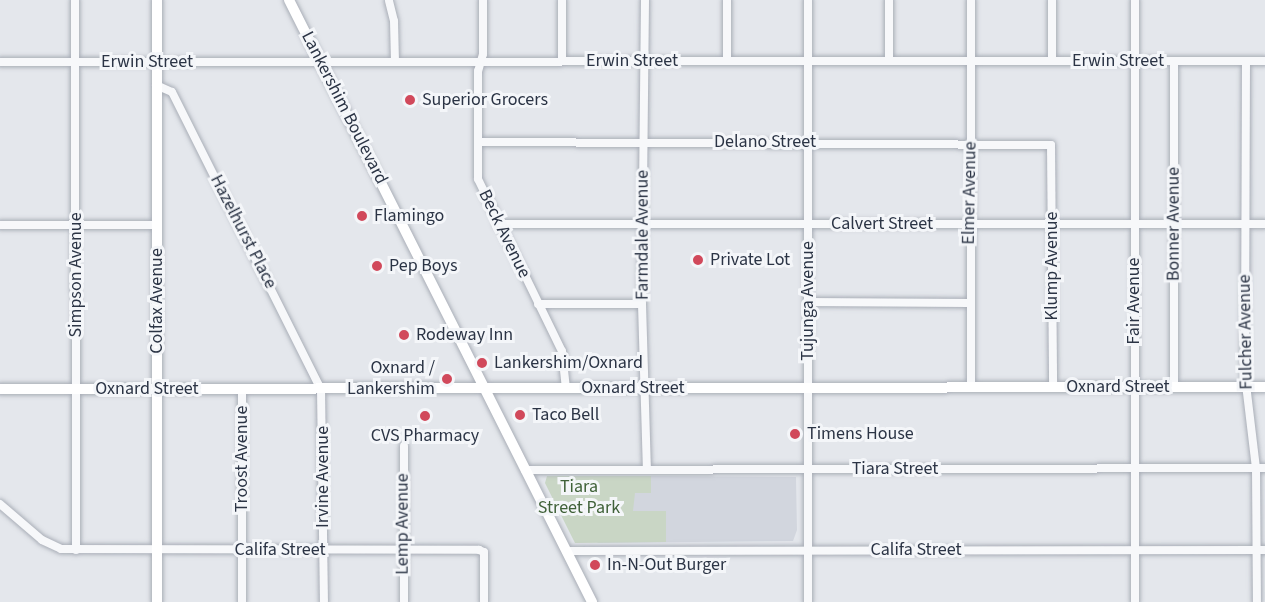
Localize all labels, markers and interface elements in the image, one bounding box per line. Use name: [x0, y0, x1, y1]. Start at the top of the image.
street label: Lankershim Boulevard: [296, 28, 392, 188]
street label: Erwin Street: [586, 50, 678, 72]
street label: Erwin Street: [1072, 50, 1164, 72]
street label: Erwin Street: [101, 51, 193, 73]
place label: Superior Grocers: [422, 89, 548, 111]
marker: Superior Grocers: [403, 93, 417, 107]
street label: Delano Street: [714, 131, 816, 153]
street label: Elmer Avenue: [958, 141, 982, 245]
street label: Bonner Avenue: [1163, 167, 1185, 281]
street label: Farmdale Avenue: [632, 170, 654, 300]
street label: Hazelhurst Place: [205, 171, 281, 293]
street label: Beck Avenue: [473, 186, 535, 282]
place label: Flamingo: [374, 205, 444, 227]
marker: Flamingo: [355, 209, 369, 223]
street label: Simpson Avenue: [65, 212, 87, 338]
street label: Klump Avenue: [1041, 212, 1063, 320]
street label: Calvert Street: [831, 213, 933, 235]
street label: Tujunga Avenue: [797, 241, 819, 361]
street label: Colfax Avenue: [146, 248, 168, 354]
place label: Private Lot: [710, 249, 790, 271]
marker: Private Lot: [691, 253, 705, 267]
place label: Pep Boys: [389, 255, 457, 277]
street label: Fair Avenue: [1123, 257, 1145, 345]
marker: Pep Boys: [370, 259, 384, 273]
street label: Fulcher Avenue: [1234, 274, 1258, 390]
place label: Rodeway Inn: [416, 324, 513, 346]
marker: Rodeway Inn: [397, 328, 411, 342]
place label: Lankershim/Oxnard: [494, 352, 643, 374]
marker: Lankershim/Oxnard: [475, 356, 489, 370]
place label: Oxnard / Lankershim: [347, 358, 435, 400]
marker: Oxnard / Lankershim: [440, 372, 454, 386]
street label: Oxnard Street: [1066, 376, 1170, 398]
street label: Oxnard Street: [581, 377, 685, 399]
street label: Oxnard Street: [95, 378, 199, 400]
place label: Taco Bell: [532, 404, 599, 426]
street label: Troost Avenue: [231, 406, 253, 512]
marker: Taco Bell: [513, 408, 527, 422]
marker: CVS Pharmacy: [418, 409, 432, 423]
place label: Timens House: [807, 423, 914, 445]
place label: CVS Pharmacy: [371, 425, 479, 447]
street label: Irvine Avenue: [312, 426, 334, 528]
marker: Timens House: [788, 427, 802, 441]
street label: Tiara Street: [852, 458, 938, 480]
street label: Lemp Avenue: [392, 473, 414, 575]
park label: Tiara Street Park: [538, 477, 620, 520]
street label: Califa Street: [234, 539, 326, 561]
street label: Califa Street: [870, 539, 962, 561]
place label: In-N-Out Burger: [607, 554, 726, 576]
marker: In-N-Out Burger: [588, 558, 602, 572]

